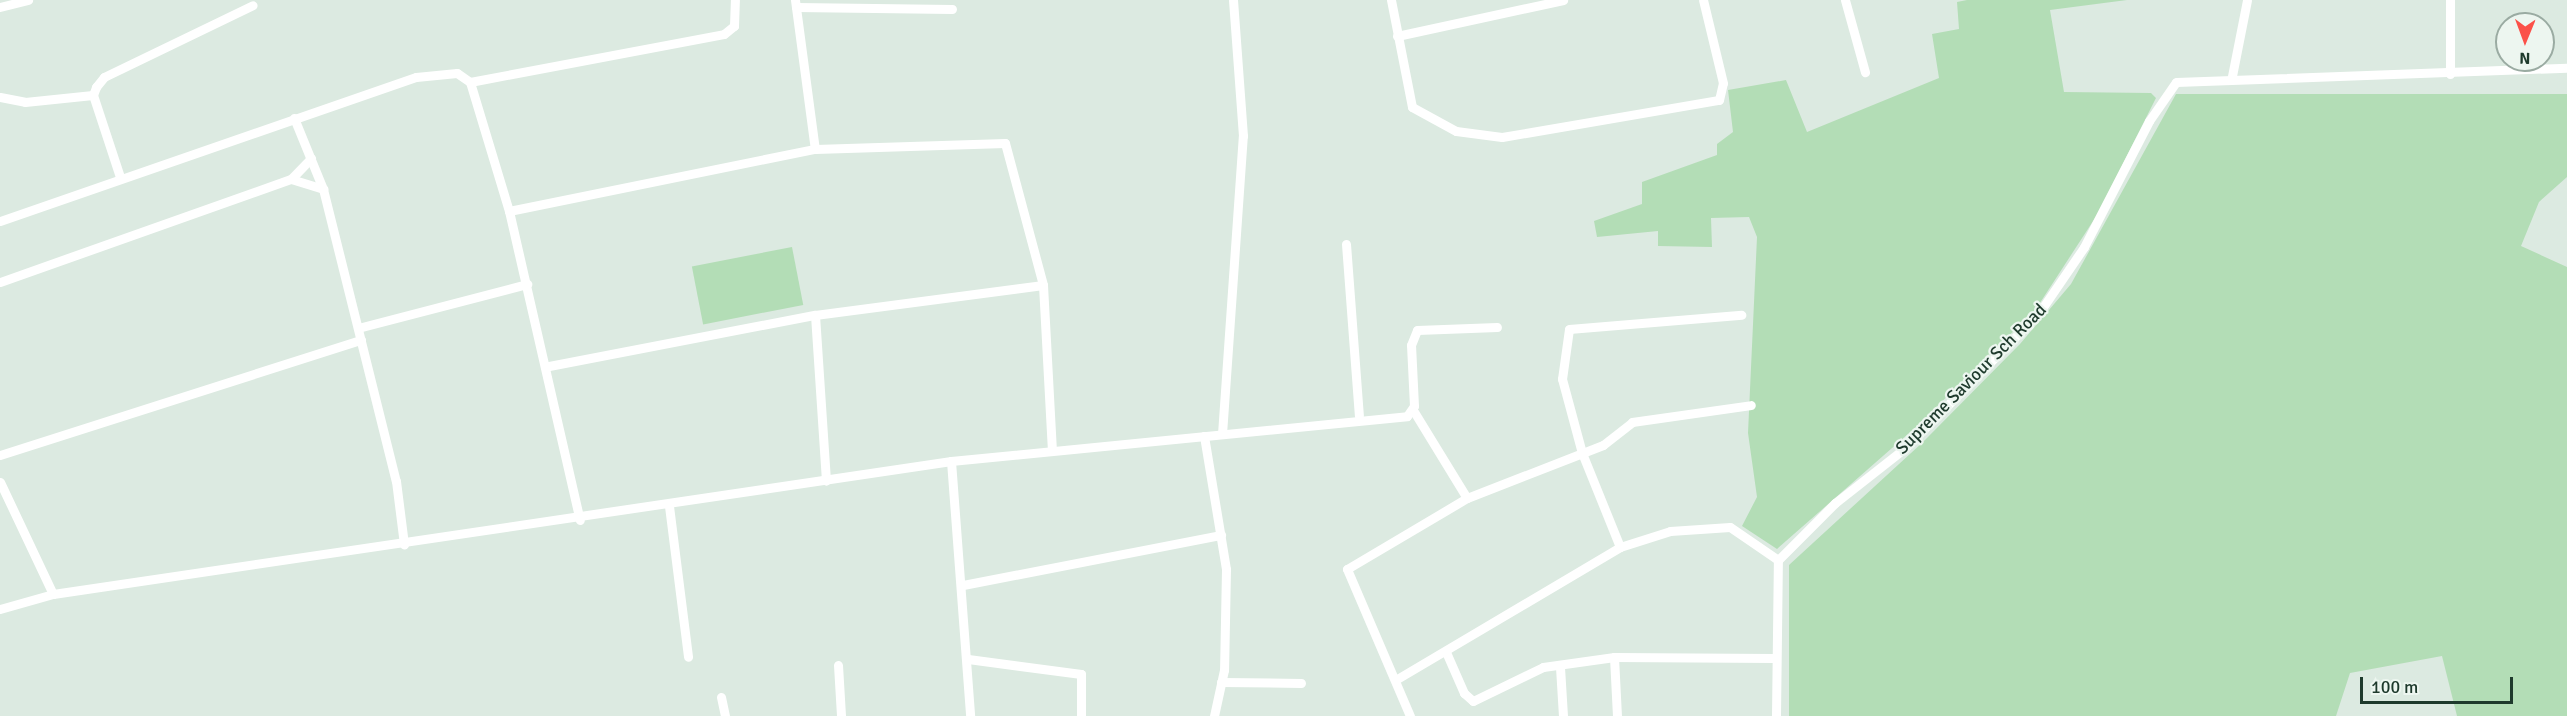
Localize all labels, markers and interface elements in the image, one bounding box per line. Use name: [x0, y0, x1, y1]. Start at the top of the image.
north arrow: [2495, 12, 2555, 72]
text: N: [2519, 48, 2530, 68]
street label: Supreme Saviour Sch Road: [1891, 299, 2051, 459]
scale bar: [2363, 665, 2516, 703]
text: 100 m: [2371, 676, 2418, 698]

